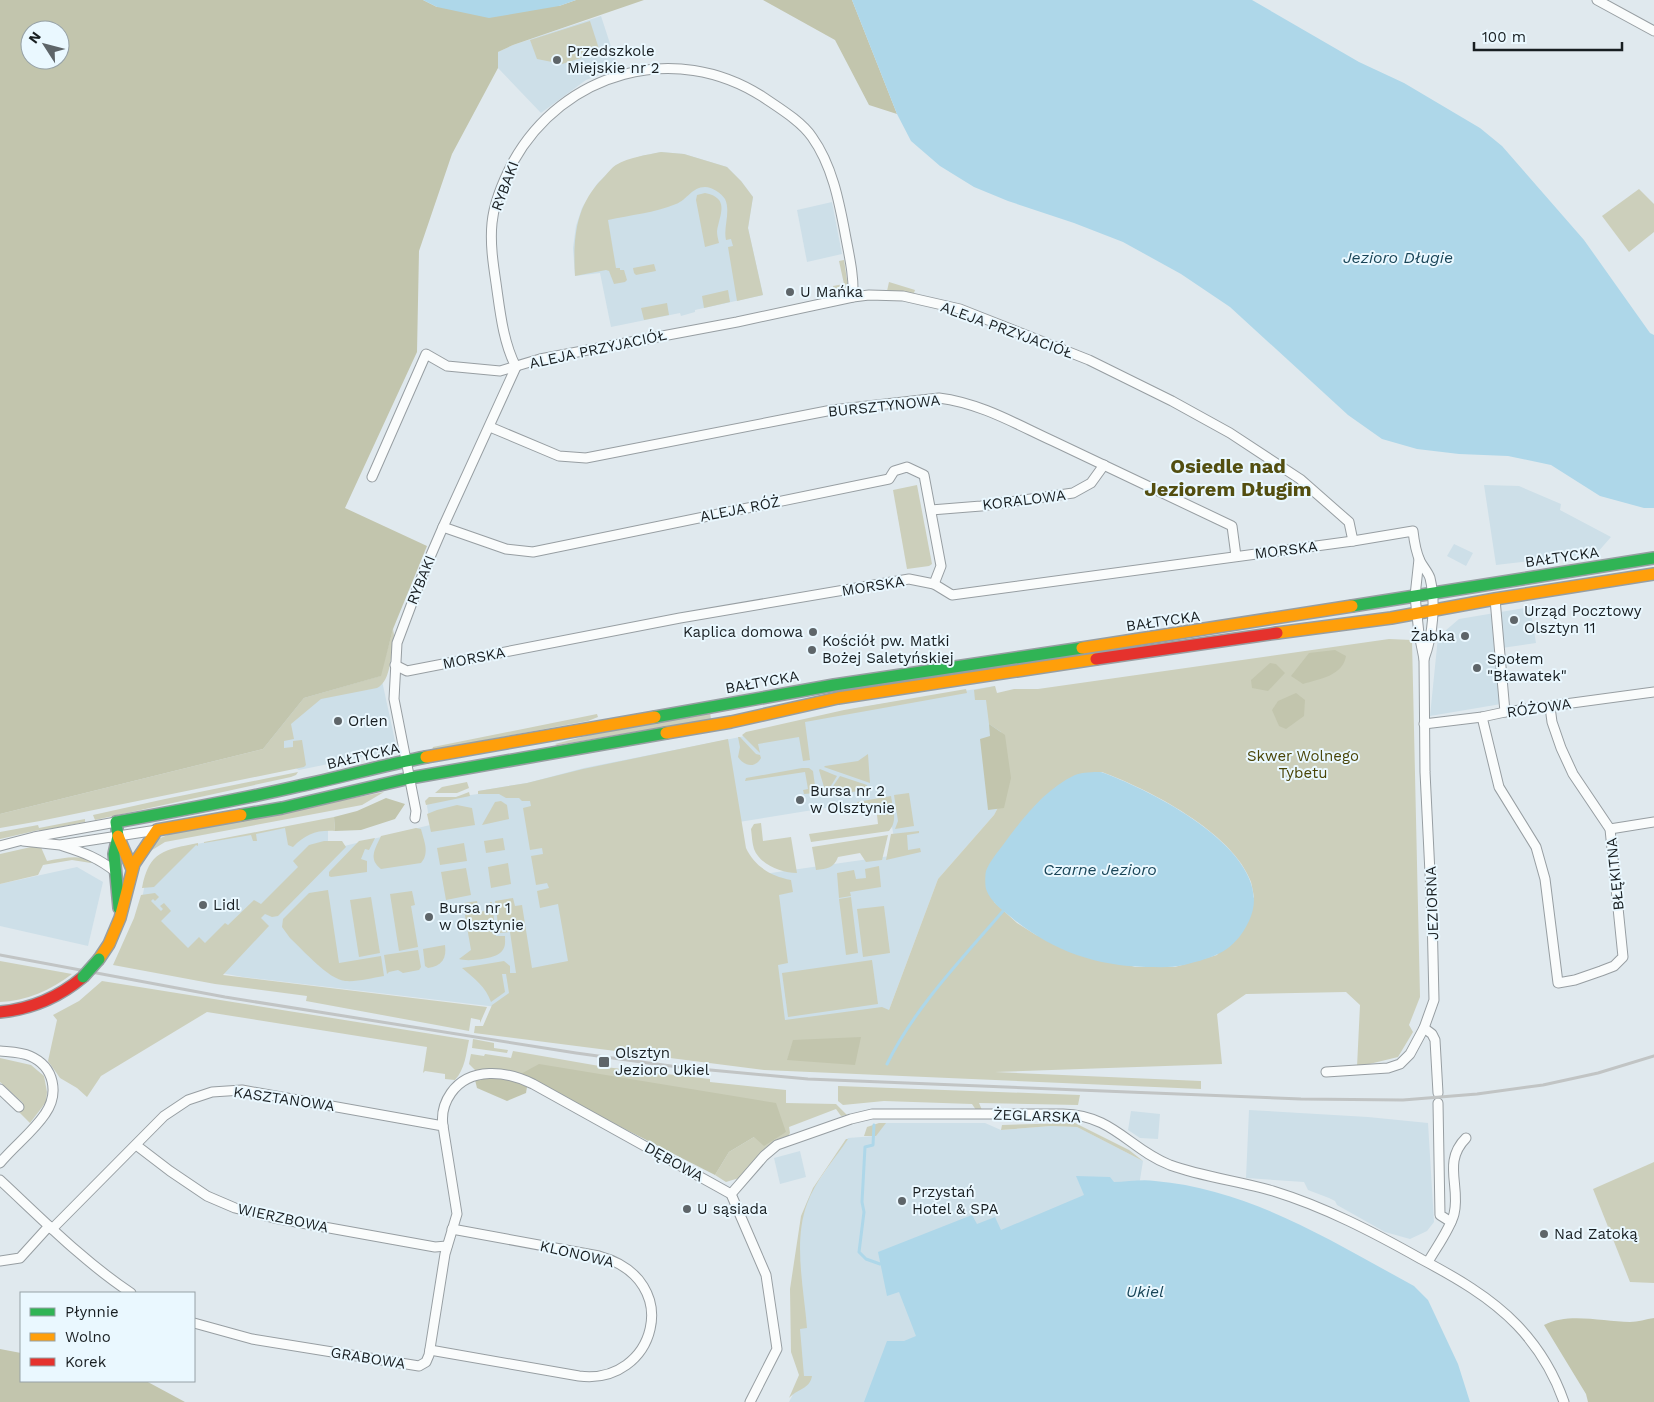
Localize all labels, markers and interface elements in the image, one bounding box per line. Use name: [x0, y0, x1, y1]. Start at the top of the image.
north arrow: [20, 20, 70, 70]
scale bar: [1474, 20, 1622, 52]
text: N: [25, 28, 44, 46]
text: 100 m: [1482, 28, 1526, 46]
place label: Przedszkole Miejskie nr 2: [567, 42, 660, 77]
marker: Przedszkole Miejskie nr 2: [551, 54, 563, 66]
street label: RYBAKI: [487, 159, 523, 213]
water label: Jezioro Długie: [1343, 248, 1453, 267]
place label: U Mańka: [800, 283, 864, 301]
marker: U Mańka: [784, 286, 796, 298]
street label: ALEJA PRZYJACIÓŁ: [938, 297, 1076, 362]
street label: ALEJA PRZYJACIÓŁ: [527, 325, 668, 372]
street label: BURSZTYNOWA: [827, 391, 941, 421]
district label: Osiedle nad Jeziorem Długim: [1144, 454, 1312, 501]
street label: KORALOWA: [981, 486, 1067, 514]
street label: ALEJA RÓŻ: [698, 491, 782, 526]
street label: MORSKA: [1253, 537, 1319, 563]
street label: BAŁTYCKA: [1524, 543, 1600, 571]
street label: RYBAKI: [403, 553, 439, 607]
street label: MORSKA: [840, 572, 906, 600]
place label: Urząd Pocztowy Olsztyn 11: [1524, 602, 1642, 637]
street label: BAŁTYCKA: [1125, 607, 1201, 635]
marker: Urząd Pocztowy Olsztyn 11: [1508, 614, 1520, 626]
place label: Kaplica domowa: [683, 623, 804, 641]
marker: Kaplica domowa: [807, 626, 819, 638]
place label: Żabka: [1411, 627, 1455, 645]
marker: Żabka: [1459, 630, 1471, 642]
place label: Kościół pw. Matki Bożej Saletyńskiej: [822, 632, 954, 667]
street label: MORSKA: [441, 643, 507, 673]
marker: Kościół pw. Matki Bożej Saletyńskiej: [806, 644, 818, 656]
place label: Społem "Bławatek": [1487, 650, 1567, 685]
marker: Społem "Bławatek": [1471, 662, 1483, 674]
street label: BAŁTYCKA: [724, 667, 800, 697]
street label: RÓŻOWA: [1505, 694, 1573, 721]
place label: Orlen: [348, 712, 388, 730]
marker: Orlen: [332, 715, 344, 727]
street label: BAŁTYCKA: [325, 739, 401, 773]
park label: Skwer Wolnego Tybetu: [1247, 747, 1359, 782]
place label: Bursa nr 2 w Olsztynie: [810, 782, 895, 817]
marker: Bursa nr 2 w Olsztynie: [794, 794, 806, 806]
street label: BŁĘKITNA: [1602, 837, 1628, 911]
water label: Czarne Jezioro: [1043, 860, 1157, 879]
street label: JEZIORNA: [1422, 866, 1442, 940]
place label: Lidl: [213, 896, 240, 914]
marker: Lidl: [197, 899, 209, 911]
place label: Bursa nr 1 w Olsztynie: [439, 899, 524, 934]
marker: Bursa nr 1 w Olsztynie: [423, 911, 435, 923]
place label: Olsztyn Jezioro Ukiel: [615, 1044, 710, 1079]
marker: Olsztyn Jezioro Ukiel: [597, 1055, 611, 1069]
street label: KASZTANOWA: [232, 1083, 336, 1115]
street label: ŻEGLARSKA: [993, 1105, 1081, 1127]
street label: DĘBOWA: [641, 1138, 707, 1186]
place label: Przystań Hotel & SPA: [912, 1183, 998, 1218]
marker: Przystań Hotel & SPA: [896, 1195, 908, 1207]
street label: WIERZBOWA: [236, 1200, 330, 1236]
place label: U sąsiada: [697, 1200, 768, 1218]
marker: U sąsiada: [681, 1203, 693, 1215]
place label: Nad Zatoką: [1554, 1225, 1638, 1243]
marker: Nad Zatoką: [1538, 1228, 1550, 1240]
street label: KLONOWA: [538, 1237, 616, 1271]
water label: Ukiel: [1126, 1282, 1164, 1301]
legend: [20, 1292, 195, 1382]
text: Płynnie: [65, 1303, 119, 1321]
text: Wolno: [65, 1328, 111, 1346]
street label: GRABOWA: [329, 1343, 407, 1373]
text: Korek: [65, 1353, 107, 1371]

